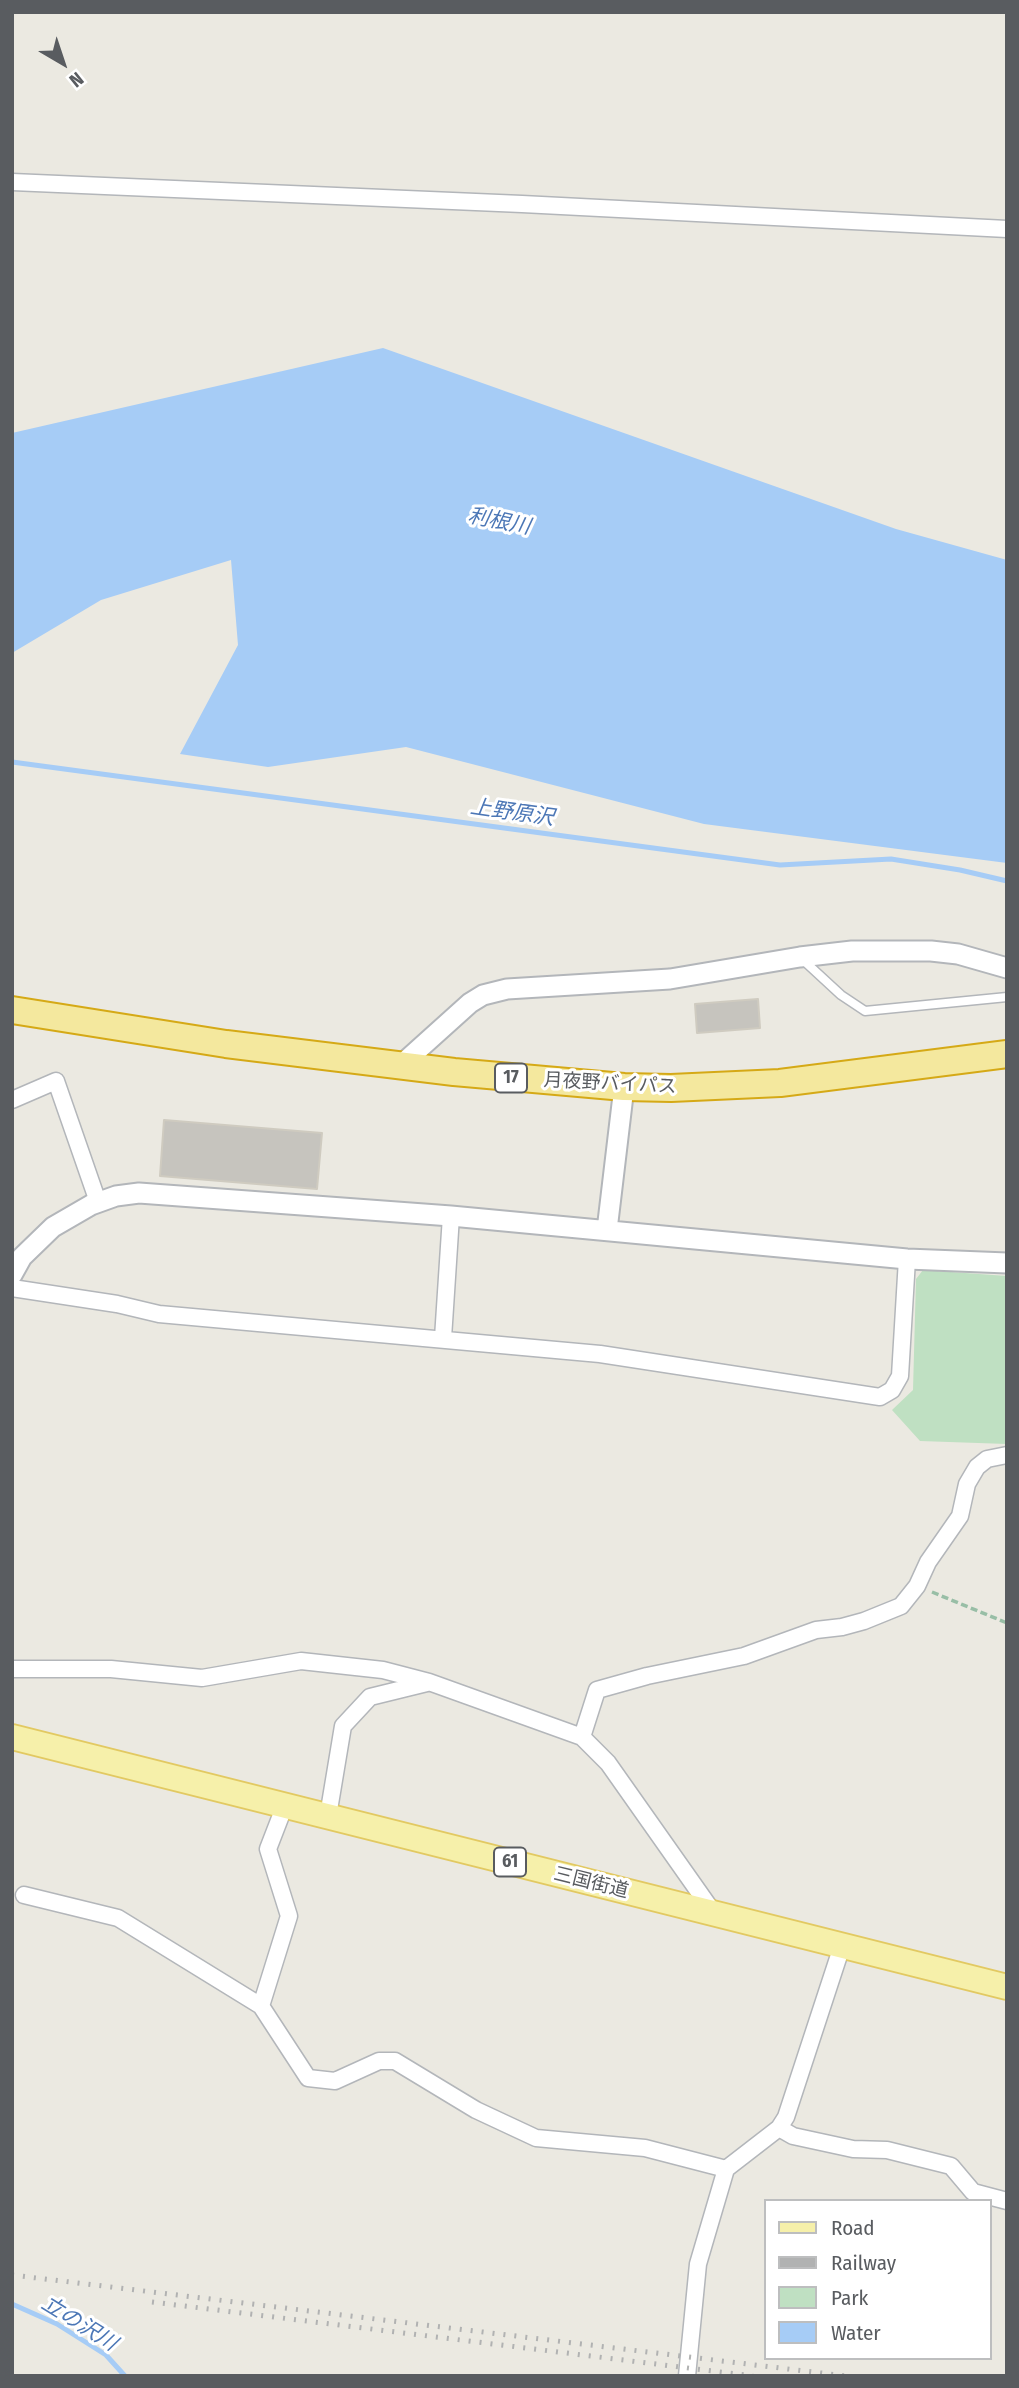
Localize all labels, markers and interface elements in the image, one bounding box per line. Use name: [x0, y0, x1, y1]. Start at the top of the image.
north arrow: [28, 28, 98, 98]
text: N: [65, 67, 88, 92]
water label: 利根川: [466, 504, 532, 540]
water label: 上野原沢: [469, 795, 555, 831]
road number: 17: [495, 1064, 527, 1092]
street label: 月夜野バイパス: [543, 1069, 677, 1099]
road number: 61: [494, 1848, 526, 1876]
street label: 三国街道: [551, 1863, 631, 1903]
legend: [764, 2199, 991, 2360]
text: Road: [831, 2215, 875, 2241]
text: Railway: [831, 2250, 896, 2276]
text: Park: [831, 2285, 868, 2311]
water label: 立の沢川: [37, 2291, 121, 2357]
text: Water: [831, 2320, 881, 2346]

